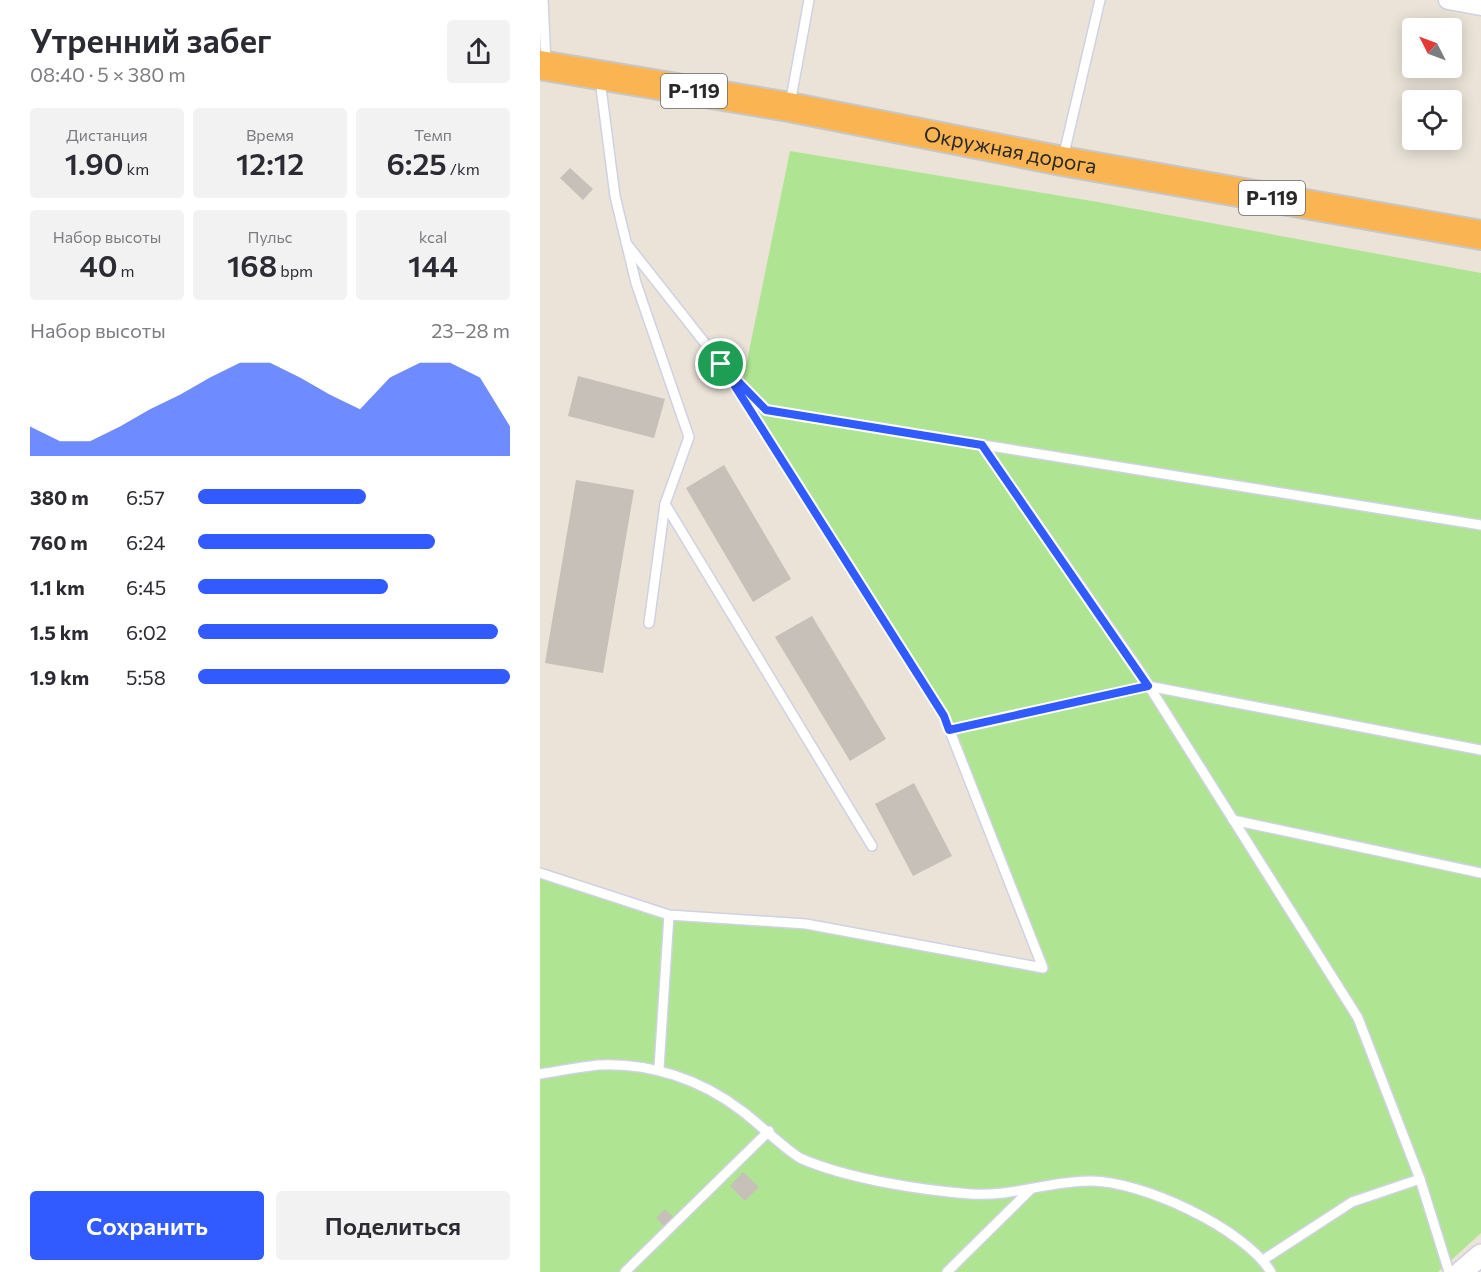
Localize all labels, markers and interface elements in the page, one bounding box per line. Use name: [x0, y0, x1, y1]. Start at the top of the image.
north arrow: [1402, 18, 1462, 78]
map controls: [1402, 18, 1462, 150]
text: Утренний забег: [30, 19, 272, 60]
button: share: [447, 20, 510, 83]
text: 08:40 · 5 × 380 m: [30, 62, 186, 86]
road number: Р-119: [661, 74, 727, 108]
button: locate: [1402, 90, 1462, 150]
street label: Окружная дорога: [922, 120, 1099, 178]
text: Дистанция: [66, 125, 148, 144]
text: Время: [246, 125, 294, 144]
text: Темп: [414, 125, 452, 144]
text: 1.90: [65, 144, 124, 181]
text: 12:12: [236, 144, 304, 181]
text: 6:25: [386, 144, 447, 181]
text: km: [124, 159, 149, 178]
text: /km: [447, 159, 480, 178]
road number: Р-119: [1239, 181, 1305, 215]
text: Набор высоты: [53, 227, 161, 246]
text: Пульс: [247, 227, 293, 246]
text: kcal: [419, 227, 447, 246]
text: 40: [79, 246, 118, 283]
text: 168: [227, 246, 277, 283]
text: 144: [408, 246, 458, 283]
text: m: [118, 261, 135, 280]
text: bpm: [277, 261, 313, 280]
text: Набор высоты: [30, 318, 166, 342]
text: 23–28 m: [431, 318, 510, 342]
pin: [695, 338, 746, 389]
icon: arrive: [704, 347, 737, 380]
text: 380 m: [30, 485, 89, 509]
text: 6:57: [126, 485, 165, 509]
text: 760 m: [30, 530, 88, 554]
text: 6:24: [126, 530, 166, 554]
text: 1.1 km: [30, 575, 85, 599]
text: 6:45: [126, 575, 166, 599]
text: 1.5 km: [30, 620, 89, 644]
text: 6:02: [126, 620, 167, 644]
text: 1.9 km: [30, 665, 89, 689]
text: 5:58: [126, 665, 166, 689]
button: Сохранить: [30, 1191, 264, 1260]
button: Поделиться: [276, 1191, 510, 1260]

